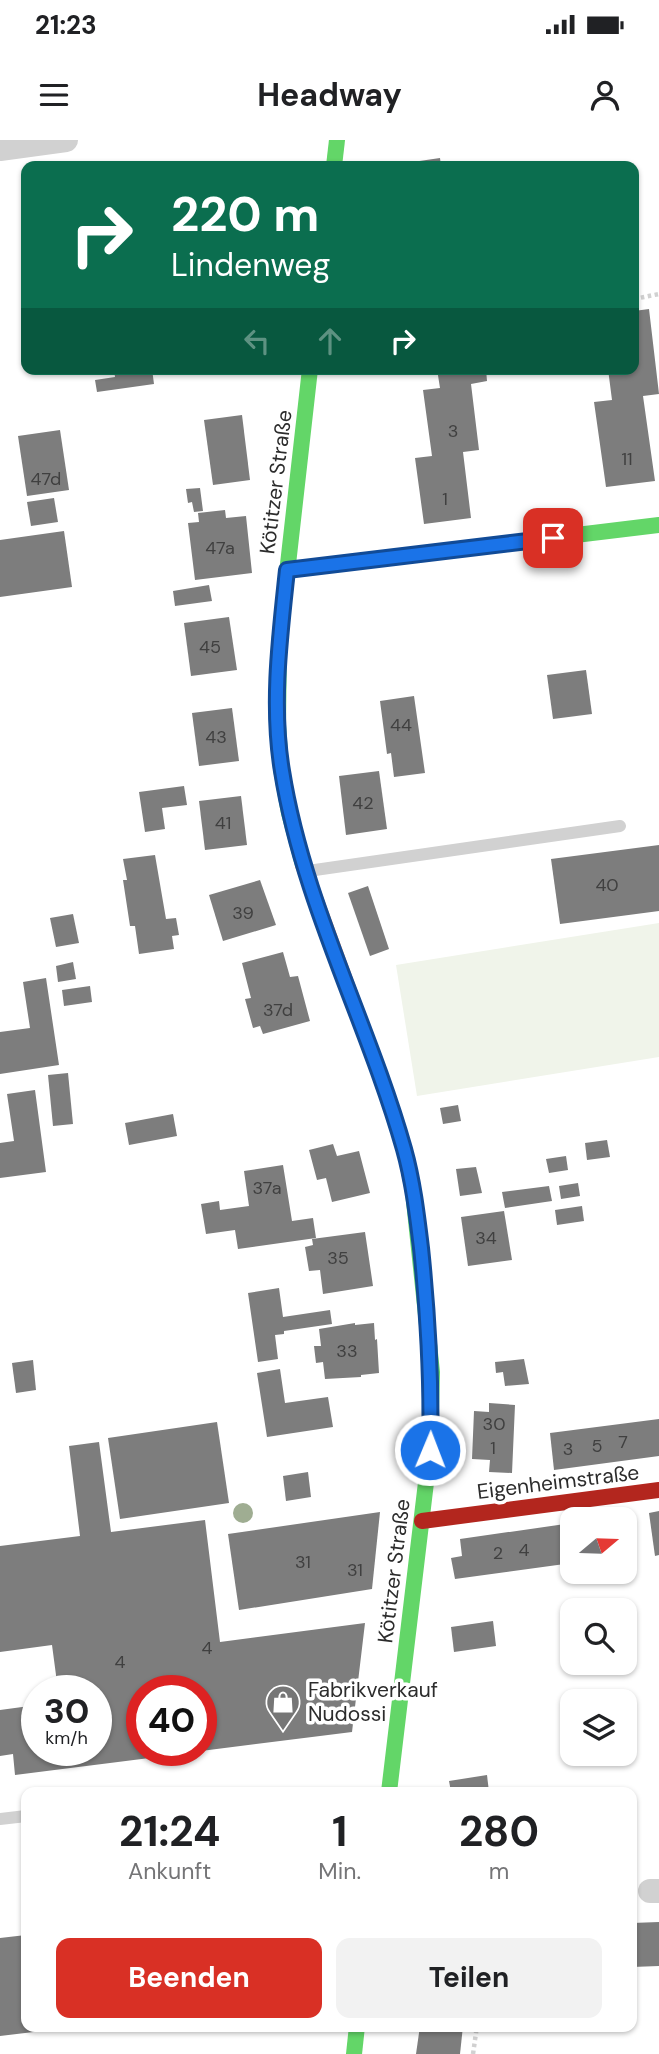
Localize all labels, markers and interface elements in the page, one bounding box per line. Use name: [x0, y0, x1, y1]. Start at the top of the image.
text: 21:23: [35, 8, 97, 42]
text: Headway: [257, 74, 402, 116]
icon: menu: [35, 76, 73, 114]
icon: person: [586, 76, 624, 114]
text: 220 m: [171, 182, 319, 246]
icon: right: [56, 189, 147, 280]
text: Lindenweg: [171, 244, 330, 286]
icon: left: [238, 322, 276, 360]
icon: ahead: [311, 322, 349, 360]
icon: right: [384, 322, 422, 360]
street label: Kötitzer Straße: [253, 408, 299, 556]
house number: 3: [448, 419, 458, 443]
house number: 11: [621, 447, 633, 471]
house number: 47d: [31, 467, 61, 491]
house number: 1: [442, 487, 448, 511]
pin: [523, 508, 583, 568]
icon: arrive: [534, 519, 572, 557]
house number: 47a: [205, 536, 235, 560]
house number: 45: [199, 635, 221, 659]
house number: 44: [390, 713, 412, 737]
house number: 43: [205, 725, 227, 749]
house number: 42: [352, 791, 374, 815]
house number: 41: [215, 811, 231, 835]
house number: 40: [595, 873, 619, 897]
house number: 39: [232, 901, 254, 925]
house number: 37d: [263, 998, 293, 1022]
house number: 37a: [252, 1176, 282, 1200]
house number: 34: [475, 1226, 497, 1250]
house number: 35: [327, 1246, 349, 1270]
house number: 33: [336, 1339, 358, 1363]
house number: 30: [483, 1412, 505, 1436]
position arrow: [393, 1413, 467, 1487]
house number: 7: [618, 1430, 628, 1454]
house number: 5: [592, 1434, 602, 1458]
house number: 1: [490, 1436, 496, 1460]
house number: 3: [563, 1437, 573, 1461]
street label: Eigenheimstraße: [475, 1458, 641, 1506]
street label: Kötitzer Straße: [371, 1497, 417, 1645]
north arrow: [560, 1507, 637, 1584]
map controls: [560, 1507, 637, 1766]
house number: 4: [519, 1538, 530, 1562]
house number: 2: [493, 1541, 503, 1565]
house number: 31: [295, 1550, 311, 1574]
house number: 31: [347, 1558, 363, 1582]
button: search: [560, 1598, 637, 1675]
house number: 4: [202, 1636, 213, 1660]
house number: 4: [115, 1650, 126, 1674]
speed limit sign: 40: [126, 1675, 217, 1766]
place label: Fabrikverkauf Nudossi: [308, 1676, 438, 1728]
shop icon: Fabrikverkauf Nudossi: [264, 1683, 302, 1732]
text: 30: [44, 1688, 89, 1734]
button: layers: [560, 1689, 637, 1766]
text: km/h: [45, 1726, 88, 1750]
text: 21:24: [119, 1804, 220, 1859]
text: 1: [332, 1804, 347, 1859]
text: 280: [459, 1804, 539, 1859]
text: Ankunft: [128, 1856, 211, 1886]
text: Min.: [318, 1856, 361, 1886]
text: m: [489, 1856, 509, 1886]
button: Beenden: [56, 1938, 322, 2018]
button: Teilen: [336, 1938, 602, 2018]

